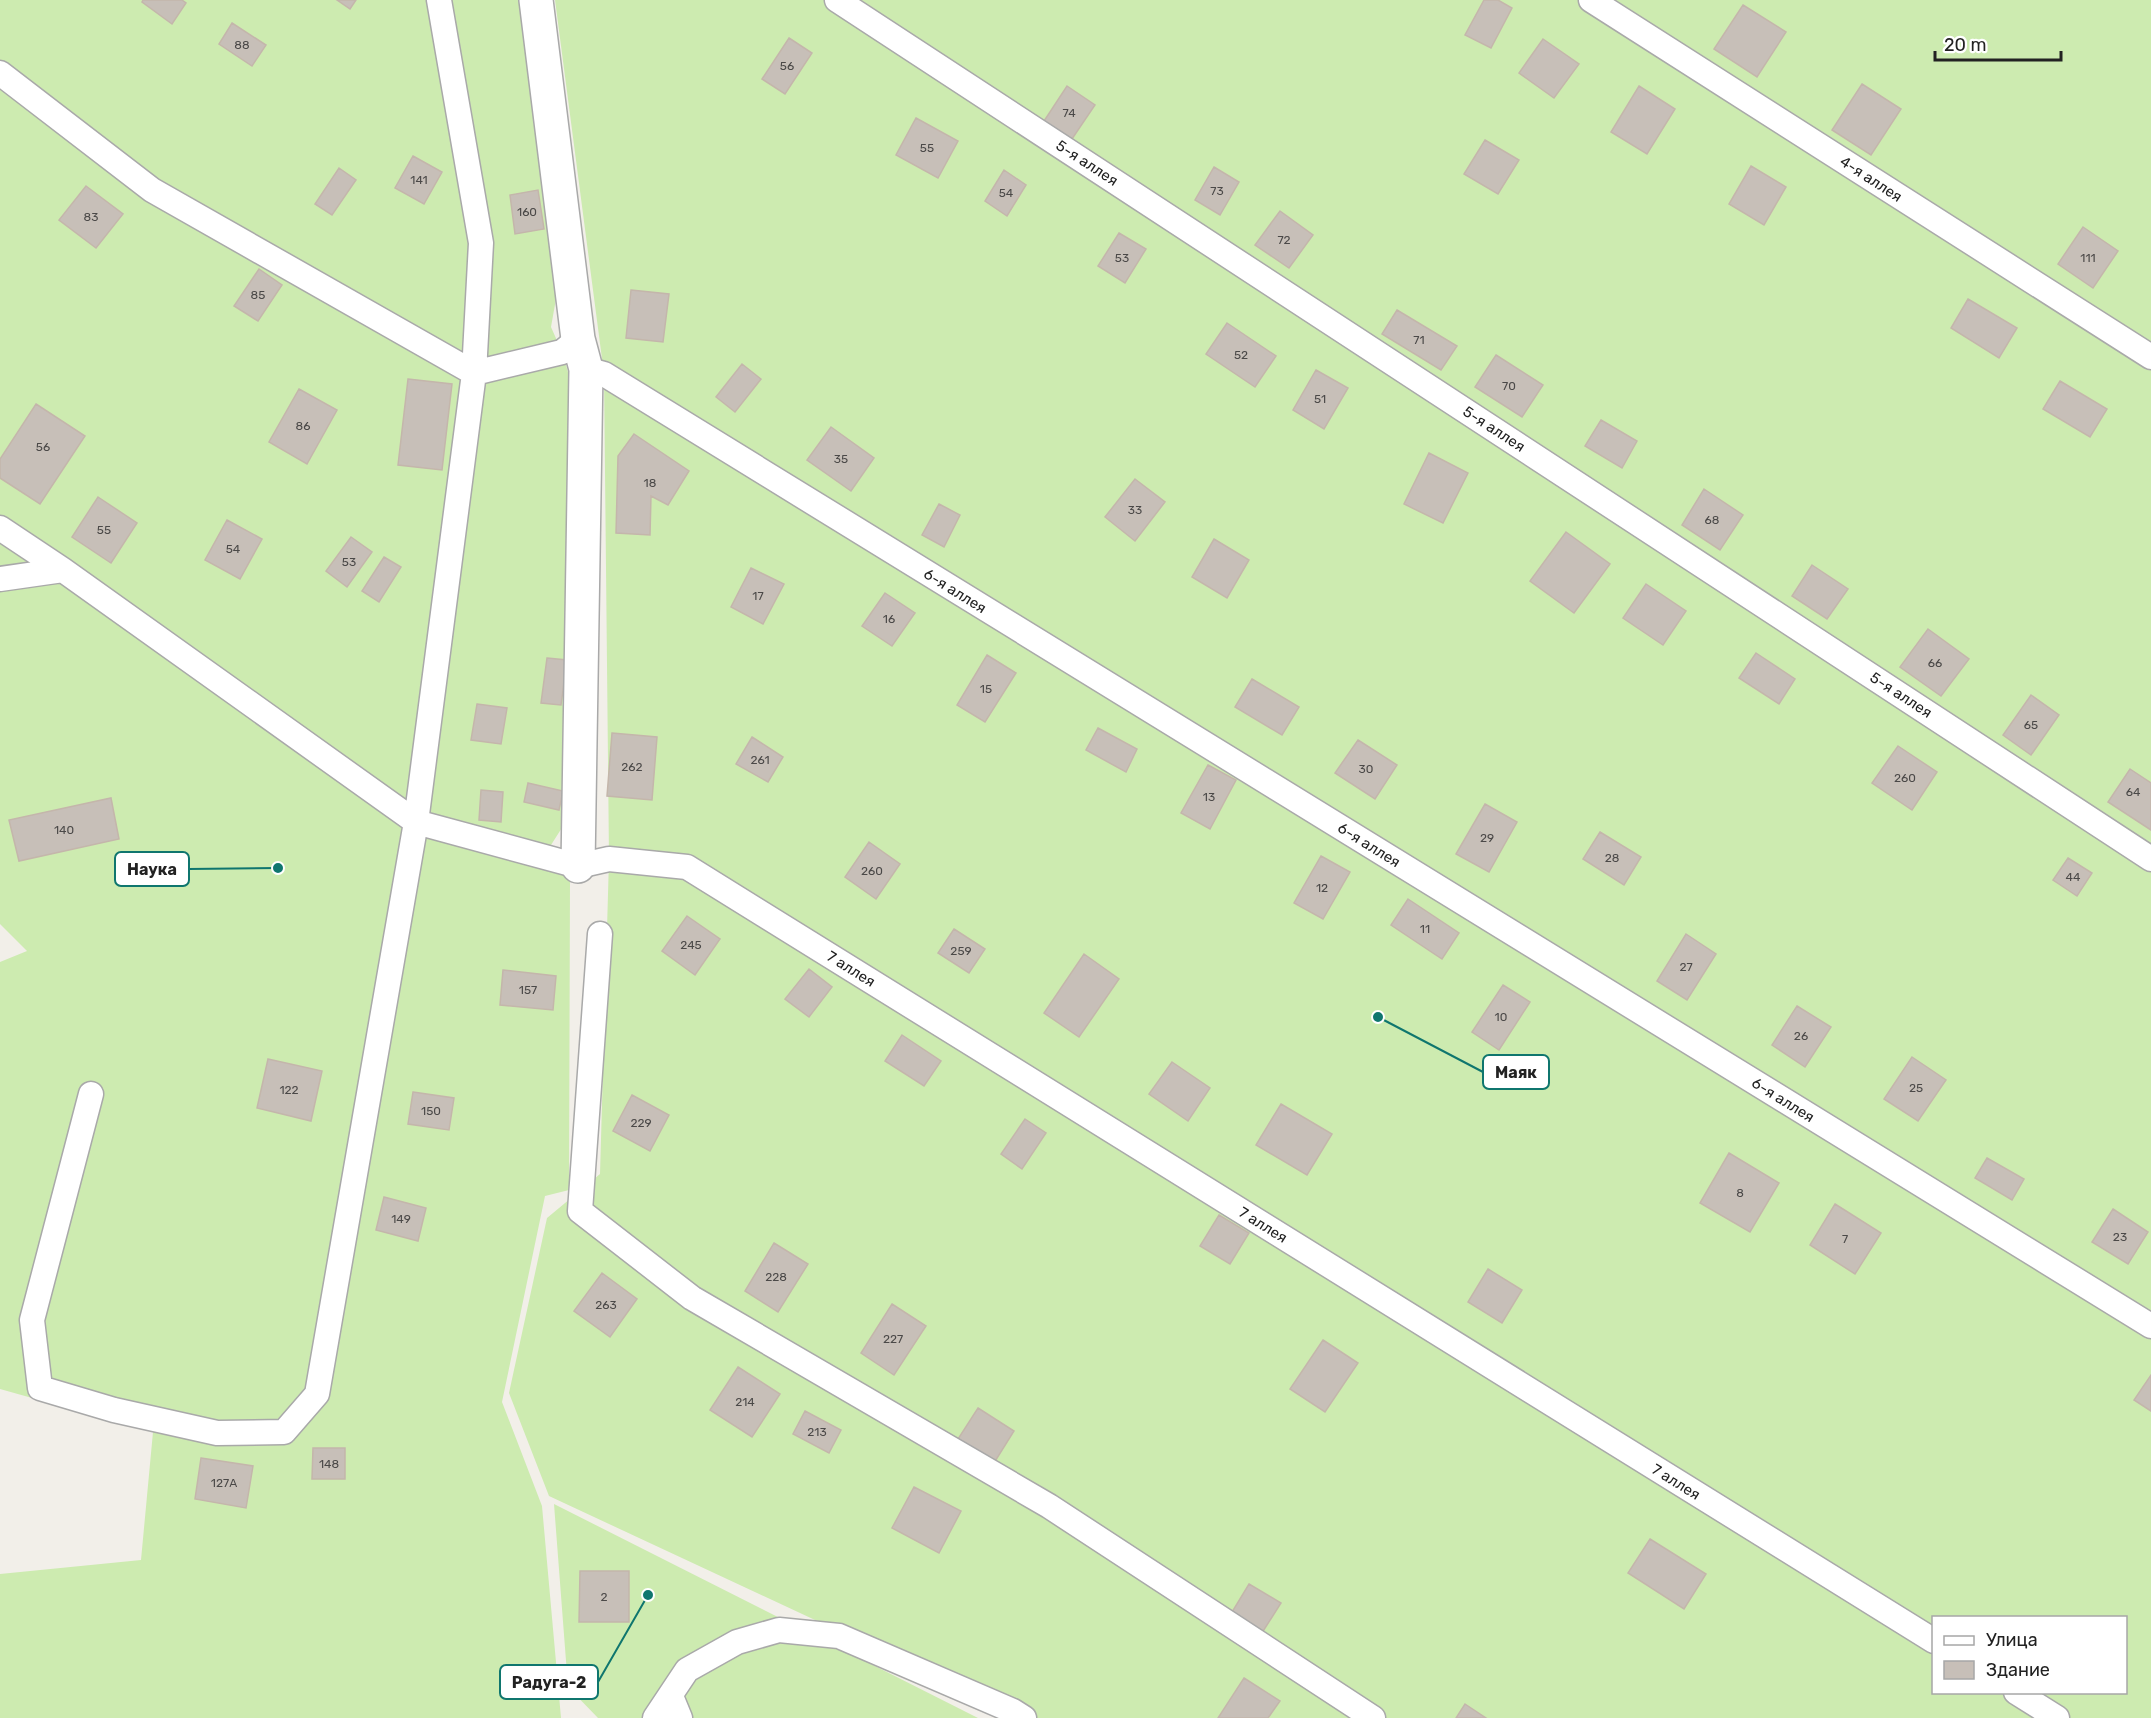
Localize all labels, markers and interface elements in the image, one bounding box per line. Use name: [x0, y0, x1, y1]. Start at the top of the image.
scale bar: [1935, 24, 2061, 62]
text: 20 m: [1944, 34, 1986, 56]
house number: 88: [234, 38, 250, 52]
house number: 56: [780, 59, 794, 73]
house number: 74: [1062, 106, 1076, 120]
street label: 5-я аллея: [1053, 136, 1121, 190]
house number: 55: [920, 141, 934, 155]
street label: 4-я аллея: [1836, 152, 1906, 206]
house number: 141: [410, 173, 428, 187]
house number: 73: [1210, 184, 1224, 198]
house number: 54: [999, 186, 1014, 200]
house number: 160: [517, 205, 537, 219]
house number: 83: [84, 210, 98, 224]
house number: 72: [1277, 233, 1291, 247]
house number: 53: [1115, 251, 1129, 265]
house number: 111: [2080, 251, 2096, 265]
house number: 85: [251, 288, 265, 302]
house number: 71: [1413, 333, 1425, 347]
house number: 52: [1234, 348, 1248, 362]
house number: 70: [1502, 379, 1516, 393]
house number: 51: [1314, 392, 1326, 406]
street label: 5-я аллея: [1460, 402, 1528, 456]
house number: 86: [296, 419, 310, 433]
house number: 56: [36, 440, 50, 454]
house number: 35: [834, 452, 848, 466]
house number: 18: [644, 476, 656, 490]
house number: 33: [1128, 503, 1142, 517]
house number: 68: [1705, 513, 1719, 527]
house number: 55: [97, 523, 111, 537]
house number: 54: [226, 542, 241, 556]
house number: 53: [342, 555, 356, 569]
street label: 6-я аллея: [920, 565, 990, 617]
house number: 17: [752, 589, 764, 603]
house number: 16: [883, 612, 895, 626]
house number: 66: [1928, 656, 1942, 670]
street label: 5-я аллея: [1867, 668, 1935, 722]
house number: 15: [980, 682, 992, 696]
house number: 65: [2024, 718, 2038, 732]
house number: 261: [750, 753, 770, 767]
house number: 262: [621, 760, 643, 774]
house number: 30: [1359, 762, 1373, 776]
house number: 260: [1894, 771, 1916, 785]
house number: 64: [2126, 785, 2141, 799]
house number: 13: [1203, 790, 1215, 804]
street label: 6-я аллея: [1334, 819, 1404, 871]
house number: 140: [54, 823, 74, 837]
house number: 29: [1480, 831, 1494, 845]
house number: 28: [1605, 851, 1619, 865]
callout: Наука: [115, 852, 189, 886]
text: Наука: [127, 860, 177, 879]
house number: 260: [861, 864, 883, 878]
house number: 44: [2066, 870, 2081, 884]
house number: 12: [1316, 881, 1328, 895]
house number: 11: [1420, 922, 1430, 936]
house number: 245: [680, 938, 702, 952]
house number: 259: [950, 944, 972, 958]
street label: 7 аллея: [823, 947, 879, 991]
house number: 27: [1679, 960, 1693, 974]
house number: 157: [519, 983, 537, 997]
house number: 10: [1495, 1010, 1507, 1024]
house number: 26: [1794, 1029, 1808, 1043]
callout: Маяк: [1483, 1055, 1549, 1089]
text: Маяк: [1495, 1063, 1537, 1082]
street label: 6-я аллея: [1748, 1074, 1818, 1126]
house number: 25: [1909, 1081, 1923, 1095]
house number: 122: [279, 1083, 299, 1097]
house number: 150: [421, 1104, 441, 1118]
house number: 229: [630, 1116, 652, 1130]
house number: 8: [1736, 1186, 1744, 1200]
street label: 7 аллея: [1235, 1203, 1291, 1247]
house number: 149: [391, 1212, 411, 1226]
house number: 23: [2113, 1230, 2127, 1244]
house number: 7: [1842, 1232, 1848, 1246]
house number: 228: [765, 1270, 787, 1284]
house number: 263: [595, 1298, 617, 1312]
house number: 227: [883, 1332, 903, 1346]
house number: 214: [735, 1395, 755, 1409]
house number: 213: [807, 1425, 827, 1439]
house number: 148: [319, 1457, 339, 1471]
street label: 7 аллея: [1648, 1460, 1704, 1504]
house number: 127А: [211, 1476, 237, 1490]
house number: 2: [600, 1590, 608, 1604]
legend: [1932, 1616, 2127, 1694]
text: Улица: [1986, 1629, 2038, 1651]
text: Здание: [1986, 1659, 2050, 1681]
callout: Радуга-2: [500, 1665, 598, 1699]
text: Радуга-2: [512, 1673, 586, 1692]

